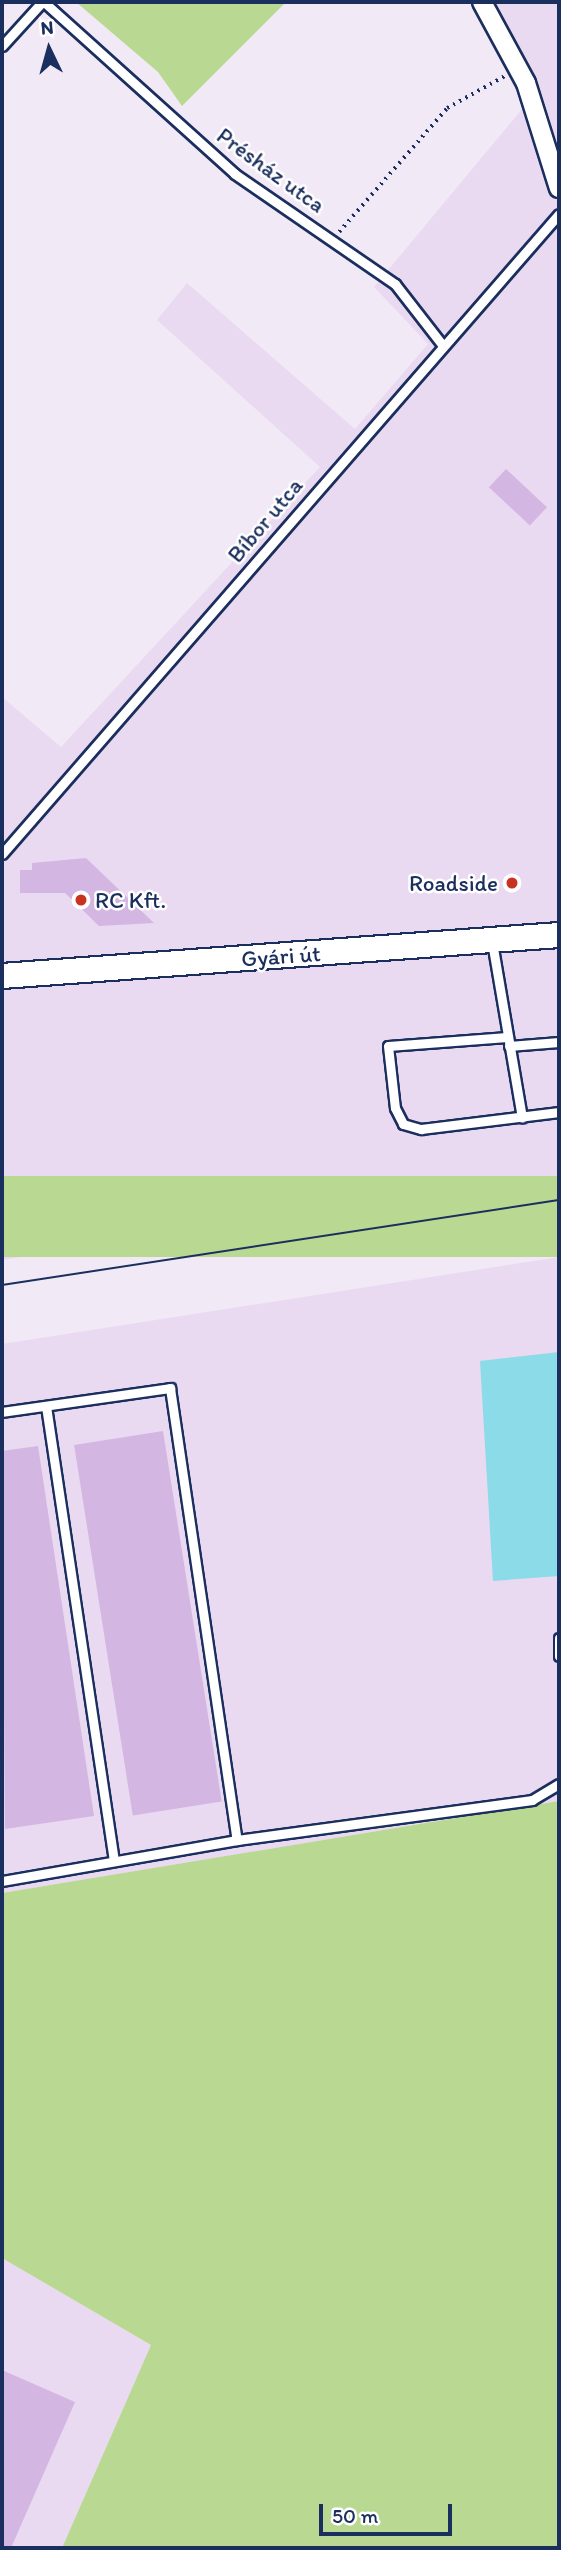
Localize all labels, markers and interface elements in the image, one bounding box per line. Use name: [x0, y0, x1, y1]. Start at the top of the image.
north arrow: [14, 14, 84, 84]
text: N: [40, 16, 55, 40]
street label: Présház utca: [212, 122, 330, 218]
street label: Bíbor utca: [222, 472, 308, 568]
place label: Roadside: [409, 869, 498, 897]
marker: Roadside: [504, 875, 520, 891]
place label: RC Kft.: [95, 886, 166, 914]
marker: RC Kft.: [73, 892, 89, 908]
street label: Gyári út: [240, 939, 322, 973]
scale bar: [323, 2490, 456, 2534]
text: 50 m: [332, 2503, 378, 2528]

